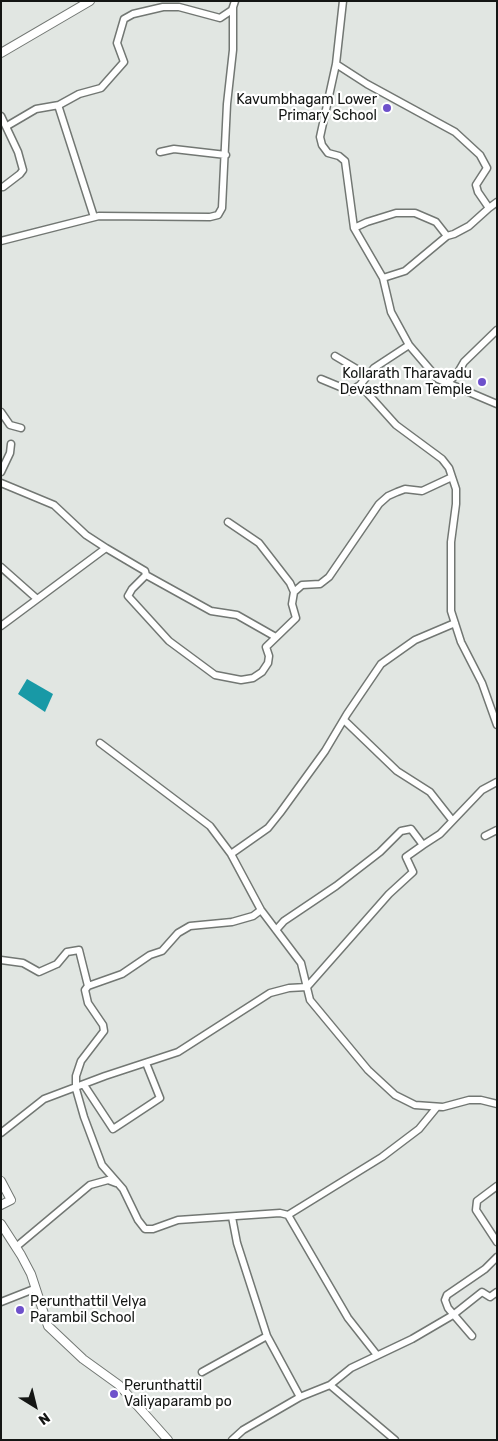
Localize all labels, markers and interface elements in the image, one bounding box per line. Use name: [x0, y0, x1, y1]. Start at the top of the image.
place label: Kavumbhagam Lower Primary School: [236, 92, 377, 124]
marker: Kavumbhagam Lower Primary School: [381, 102, 393, 114]
place label: Kollarath Tharavadu Devasthnam Temple: [340, 366, 472, 398]
marker: Kollarath Tharavadu Devasthnam Temple: [476, 376, 488, 388]
place label: Perunthattil Velya Parambil School: [30, 1294, 147, 1326]
marker: Perunthattil Velya Parambil School: [14, 1304, 26, 1316]
place label: Perunthattil Valiyaparamb po: [124, 1378, 232, 1410]
north arrow: [10, 1381, 60, 1431]
marker: Perunthattil Valiyaparamb po: [108, 1388, 120, 1400]
text: N: [35, 1409, 53, 1428]

